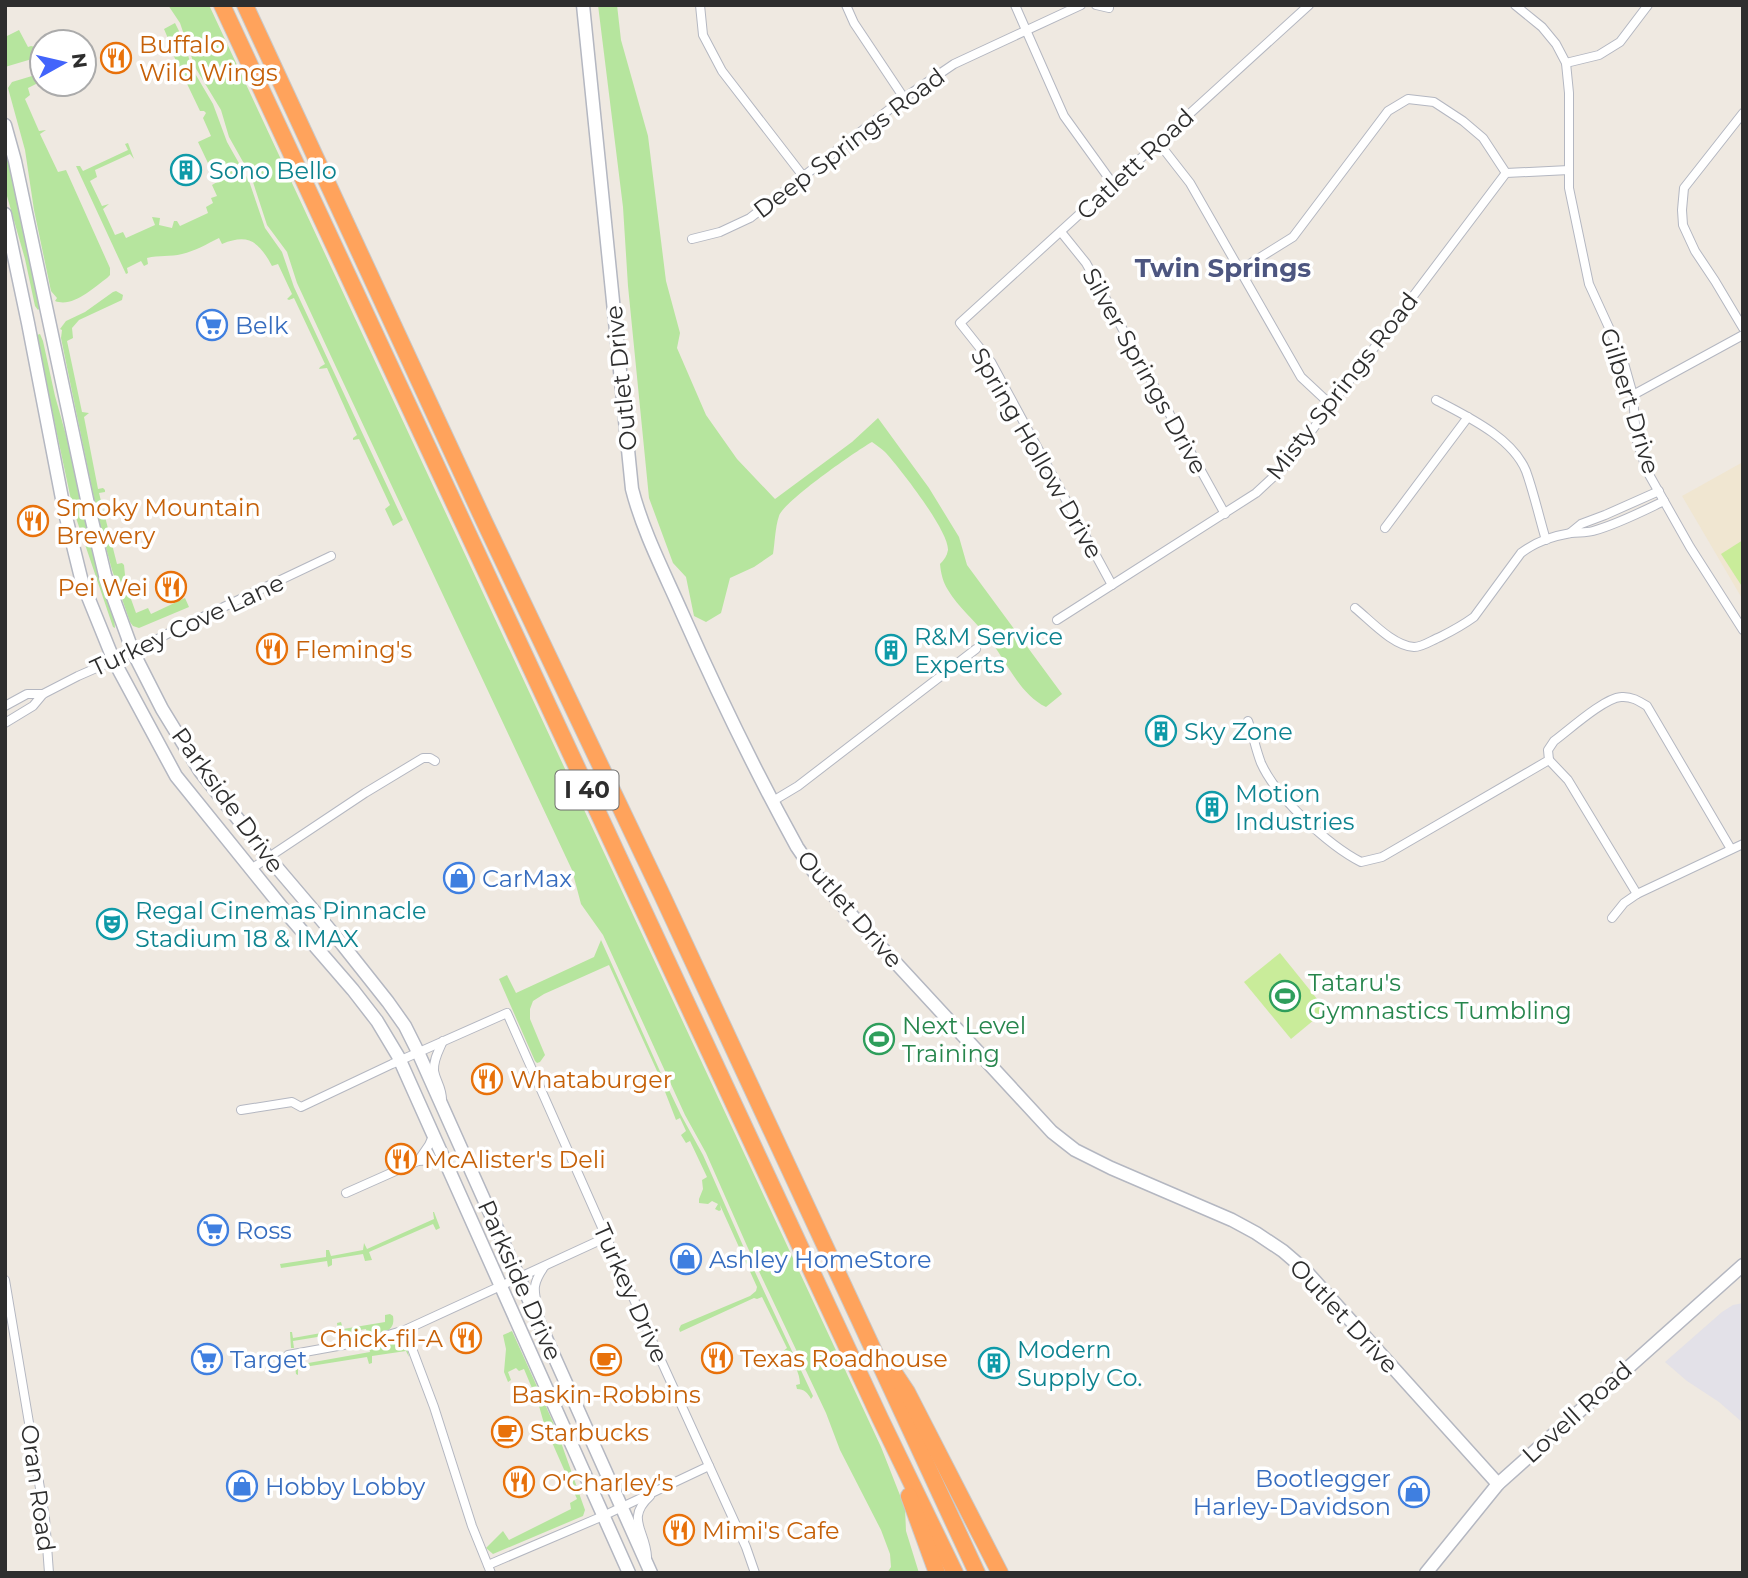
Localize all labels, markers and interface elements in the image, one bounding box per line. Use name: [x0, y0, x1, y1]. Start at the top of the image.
north arrow: [28, 28, 98, 98]
place label: Buffalo Wild Wings: [139, 30, 278, 87]
restaurant icon: Buffalo Wild Wings: [99, 41, 133, 75]
text: N: [67, 51, 92, 70]
street label: Deep Springs Road: [748, 62, 950, 224]
street label: Catlett Road: [1070, 102, 1200, 226]
building icon: Sono Bello: [169, 153, 203, 187]
place label: Sono Bello: [209, 156, 337, 185]
district label: Twin Springs: [1135, 252, 1311, 284]
street label: Silver Springs Drive: [1076, 263, 1214, 479]
street label: Misty Springs Road: [1260, 287, 1424, 485]
street label: Outlet Drive: [599, 304, 643, 452]
supermarket icon: Belk: [195, 308, 229, 342]
place label: Belk: [235, 311, 289, 340]
street label: Gilbert Drive: [1594, 324, 1666, 478]
street label: Spring Hollow Drive: [965, 343, 1109, 563]
place label: Smoky Mountain Brewery: [56, 493, 261, 550]
restaurant icon: Smoky Mountain Brewery: [16, 504, 50, 538]
street label: Turkey Cove Lane: [86, 567, 288, 683]
restaurant icon: Pei Wei: [154, 570, 188, 604]
place label: Pei Wei: [58, 573, 148, 602]
place label: R&M Service Experts: [914, 622, 1063, 679]
restaurant icon: Fleming's: [255, 632, 289, 666]
building icon: R&M Service Experts: [874, 633, 908, 667]
place label: Fleming's: [295, 635, 412, 664]
building icon: Sky Zone: [1144, 714, 1178, 748]
place label: Sky Zone: [1184, 717, 1293, 746]
street label: Parkside Drive: [166, 722, 290, 878]
road number: I 40: [556, 770, 618, 810]
place label: Motion Industries: [1235, 779, 1354, 836]
building icon: Motion Industries: [1195, 790, 1229, 824]
street label: Outlet Drive: [791, 844, 909, 974]
shop icon: CarMax: [442, 861, 476, 895]
place label: CarMax: [482, 864, 572, 893]
place label: Regal Cinemas Pinnacle Stadium 18 & IMAX: [135, 896, 427, 953]
theatre icon: Regal Cinemas Pinnacle Stadium 18 & IMAX: [95, 907, 129, 941]
place label: Tataru's Gymnastics Tumbling: [1308, 968, 1572, 1025]
sports icon: Tataru's Gymnastics Tumbling: [1268, 979, 1302, 1013]
place label: Next Level Training: [902, 1011, 1026, 1068]
sports icon: Next Level Training: [862, 1022, 896, 1056]
restaurant icon: Whataburger: [470, 1062, 504, 1096]
place label: Whataburger: [510, 1065, 672, 1094]
restaurant icon: McAlister's Deli: [384, 1142, 418, 1176]
place label: McAlister's Deli: [424, 1145, 606, 1174]
street label: Parkside Drive: [472, 1195, 568, 1365]
supermarket icon: Ross: [196, 1213, 230, 1247]
place label: Ross: [236, 1216, 292, 1245]
street label: Turkey Drive: [587, 1219, 675, 1367]
shop icon: Ashley HomeStore: [669, 1242, 703, 1276]
place label: Ashley HomeStore: [709, 1245, 932, 1274]
street label: Outlet Drive: [1284, 1253, 1404, 1379]
restaurant icon: Chick-fil-A: [449, 1321, 483, 1355]
place label: Chick-fil-A: [320, 1324, 444, 1353]
place label: Modern Supply Co.: [1017, 1335, 1142, 1392]
restaurant icon: Texas Roadhouse: [700, 1341, 734, 1375]
supermarket icon: Target: [190, 1342, 224, 1376]
cafe icon: Baskin-Robbins: [589, 1343, 623, 1377]
place label: Texas Roadhouse: [740, 1344, 948, 1373]
place label: Target: [230, 1345, 307, 1374]
building icon: Modern Supply Co.: [977, 1346, 1011, 1380]
street label: Lovell Road: [1516, 1355, 1638, 1469]
place label: Baskin-Robbins: [511, 1380, 701, 1409]
cafe icon: Starbucks: [490, 1415, 524, 1449]
place label: Starbucks: [530, 1418, 649, 1447]
street label: Oran Road: [15, 1422, 61, 1554]
place label: Bootlegger Harley-Davidson: [1193, 1464, 1391, 1521]
restaurant icon: O'Charley's: [502, 1465, 536, 1499]
place label: O'Charley's: [542, 1468, 673, 1497]
shop icon: Hobby Lobby: [225, 1469, 259, 1503]
place label: Hobby Lobby: [265, 1472, 425, 1501]
shop icon: Bootlegger Harley-Davidson: [1397, 1475, 1431, 1509]
restaurant icon: Mimi's Cafe: [662, 1513, 696, 1547]
place label: Mimi's Cafe: [702, 1516, 840, 1545]

